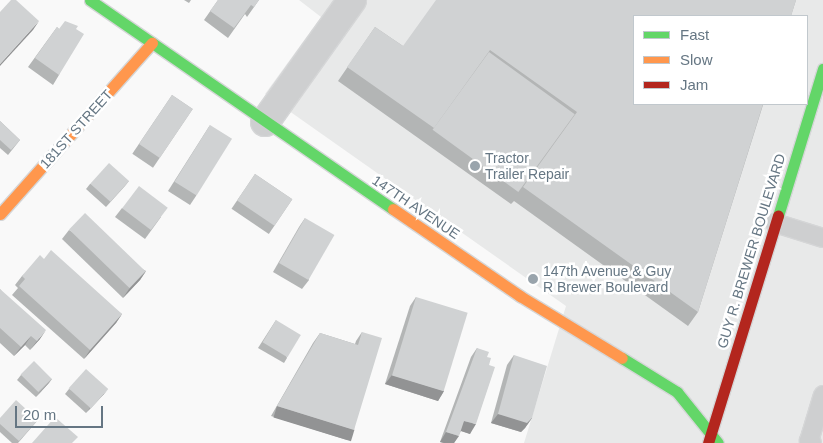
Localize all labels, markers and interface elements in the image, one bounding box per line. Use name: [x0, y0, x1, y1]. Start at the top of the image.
legend: [633, 15, 808, 105]
text: Fast: [680, 26, 709, 43]
text: Slow: [680, 51, 713, 68]
text: Jam: [680, 76, 708, 93]
street label: 181ST STREET: [36, 86, 116, 172]
place label: Tractor Trailer Repair: [485, 150, 569, 182]
street label: GUY R. BREWER BOULEVARD: [713, 152, 789, 350]
marker: Tractor Trailer Repair: [469, 160, 481, 172]
street label: 147TH AVENUE: [369, 171, 463, 243]
place label: 147th Avenue & Guy R Brewer Boulevard: [543, 263, 672, 296]
marker: 147th Avenue & Guy R Brewer Boulevard: [527, 273, 539, 285]
scale bar: [18, 396, 105, 428]
text: 20 m: [23, 406, 56, 423]

